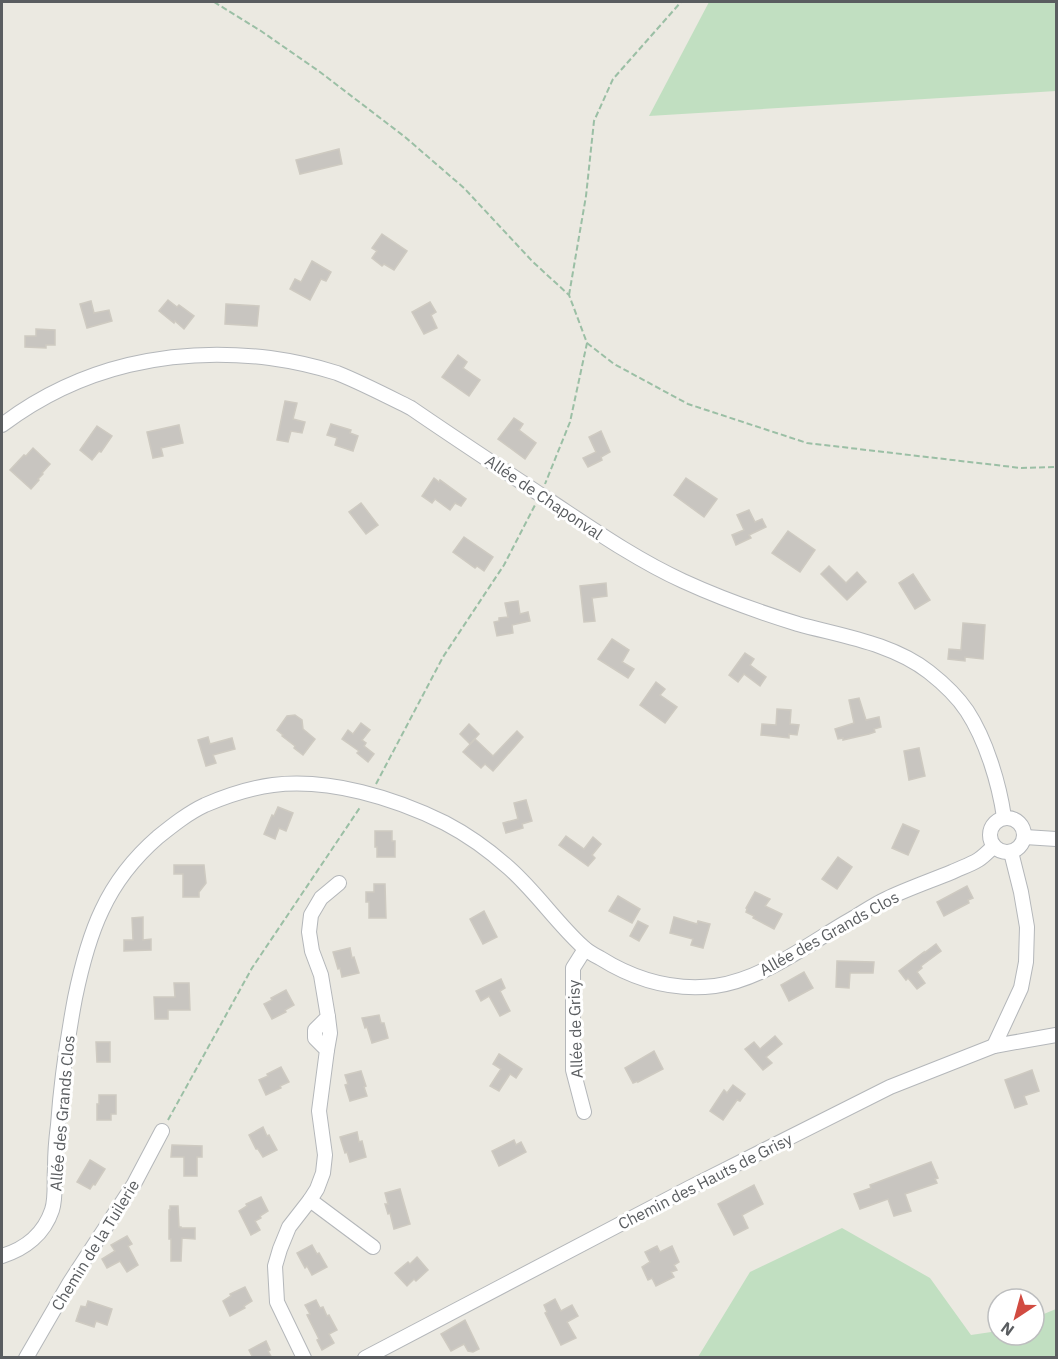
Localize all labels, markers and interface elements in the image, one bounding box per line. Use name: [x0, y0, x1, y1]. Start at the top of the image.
street label: Allée de Chaponval: [481, 450, 607, 544]
street label: Allée des Grands Clos: [756, 886, 902, 980]
street label: Allée de Grisy: [563, 979, 587, 1079]
street label: Allée des Grands Clos: [45, 1034, 79, 1192]
street label: Chemin des Hauts de Grisy: [615, 1128, 795, 1234]
street label: Chemin de la Tuilerie: [47, 1176, 143, 1314]
north arrow: [986, 1287, 1046, 1347]
text: N: [997, 1318, 1018, 1341]

